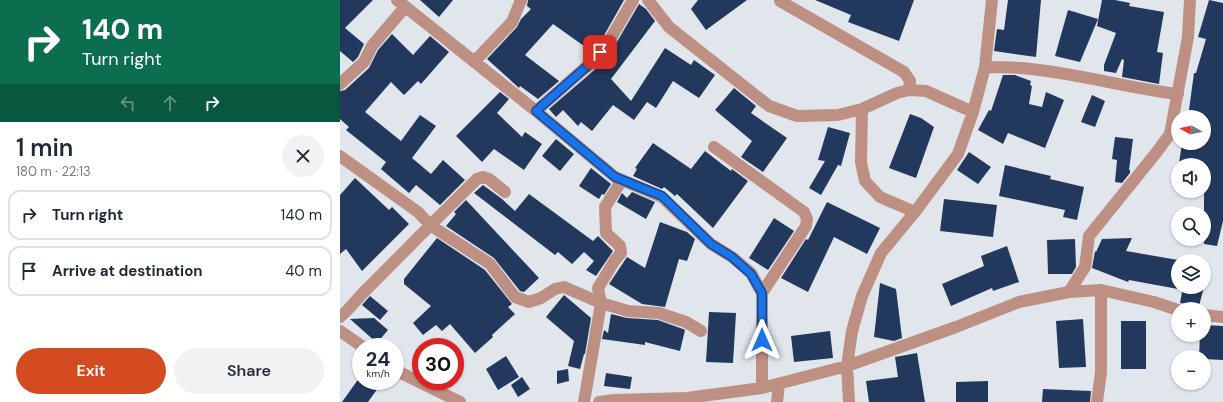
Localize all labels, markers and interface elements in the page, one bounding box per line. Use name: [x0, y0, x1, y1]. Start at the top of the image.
text: 140 m: [82, 11, 163, 48]
icon: right: [16, 16, 68, 68]
pin: [583, 35, 617, 69]
icon: arrive: [589, 41, 611, 63]
text: Turn right: [82, 47, 162, 71]
icon: left: [117, 92, 139, 114]
icon: ahead: [159, 92, 181, 114]
icon: right: [201, 92, 223, 114]
north arrow: [1171, 110, 1211, 150]
map controls: [1171, 110, 1211, 390]
text: 1 min: [16, 132, 73, 163]
button: close: [282, 135, 324, 177]
button: sound: [1171, 158, 1211, 198]
text: 180 m · 22:13: [16, 163, 91, 180]
icon: right: [18, 204, 40, 226]
text: Turn right: [52, 205, 123, 225]
text: 140 m: [281, 205, 322, 225]
button: search: [1171, 206, 1211, 246]
button: layers: [1171, 254, 1211, 294]
icon: arrive: [18, 260, 40, 282]
text: Arrive at destination: [52, 261, 203, 281]
text: 40 m: [285, 261, 322, 281]
button: +: [1171, 302, 1211, 342]
position arrow: [741, 319, 783, 361]
speed limit sign: 30: [412, 338, 464, 390]
text: 24: [366, 346, 390, 372]
button: Exit: [16, 348, 166, 394]
button: Share: [174, 348, 324, 394]
button: −: [1171, 350, 1211, 390]
text: km/h: [366, 367, 390, 380]

